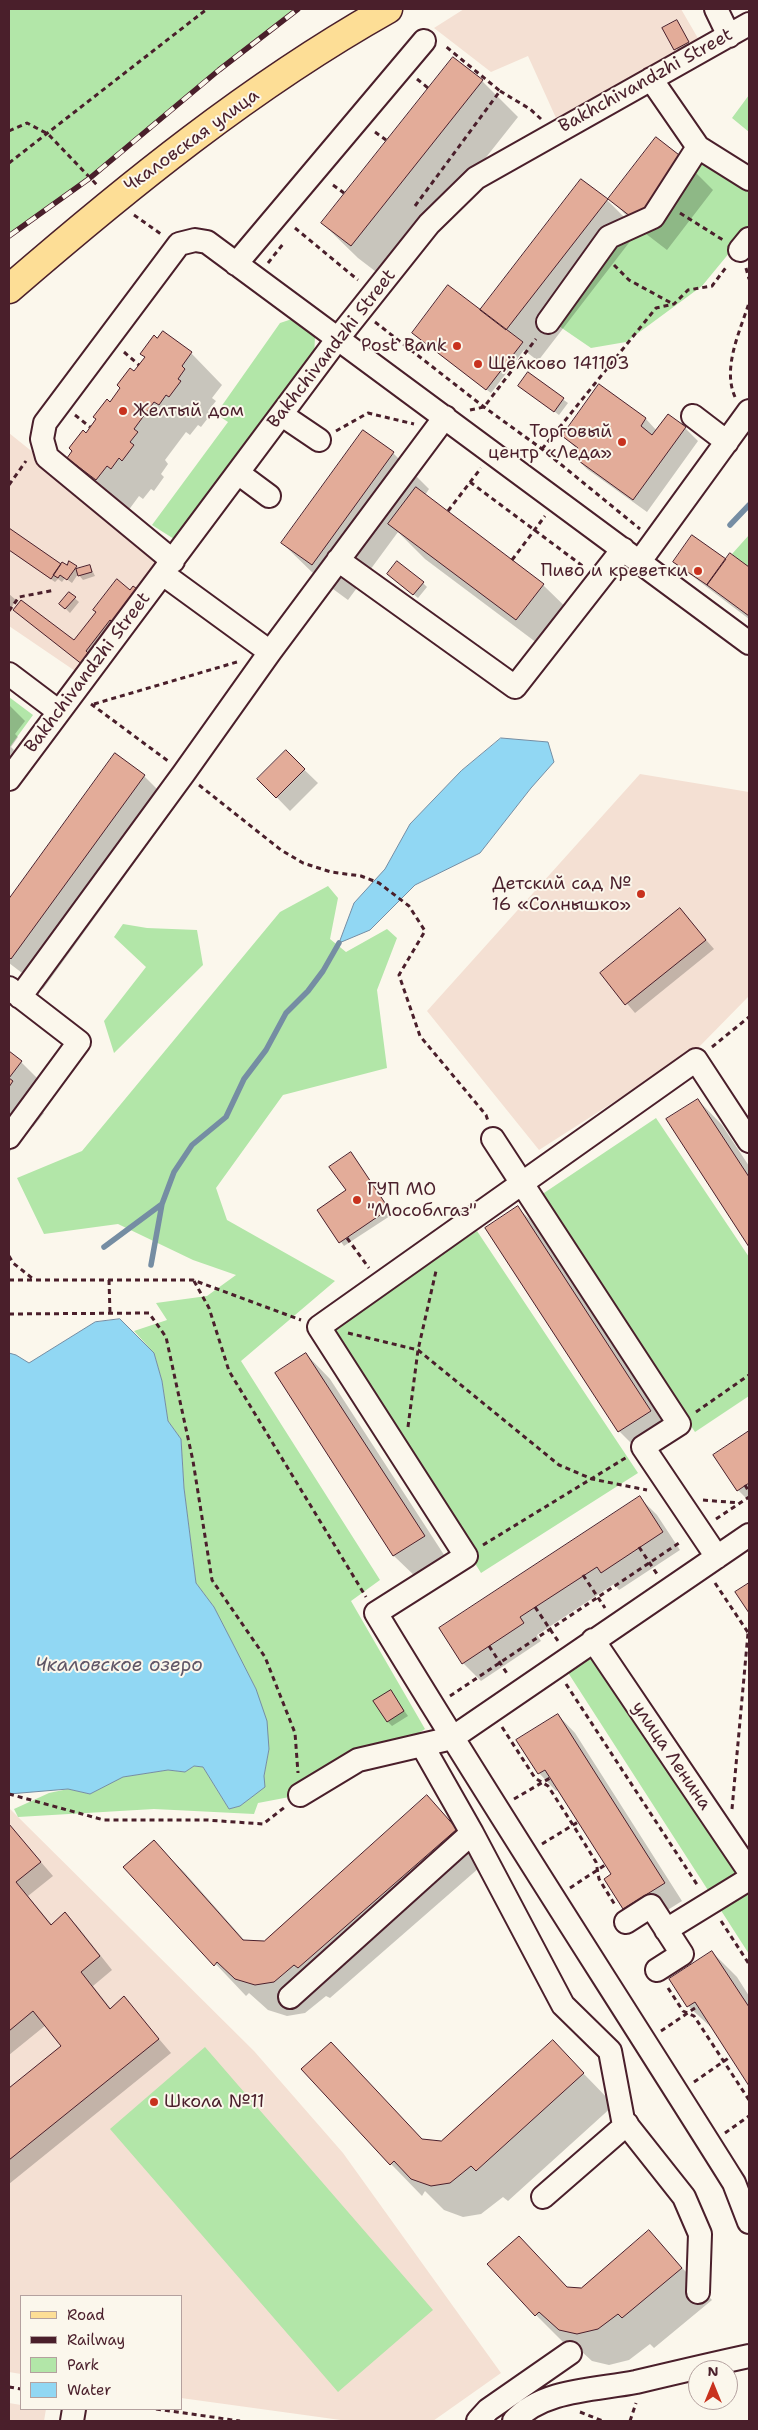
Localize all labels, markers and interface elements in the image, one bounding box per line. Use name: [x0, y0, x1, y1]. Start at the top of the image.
street label: Bakhchivandzhi Street: [555, 24, 737, 138]
street label: Чкаловская улица: [120, 85, 264, 197]
street label: Bakhchivandzhi Street: [263, 265, 401, 433]
place label: Post Bank: [361, 335, 447, 357]
marker: Post Bank: [451, 340, 463, 352]
place label: Щёлково 141103: [488, 353, 630, 375]
marker: Щёлково 141103: [472, 358, 484, 370]
place label: Желтый дом: [133, 400, 244, 422]
marker: Желтый дом: [117, 405, 129, 417]
place label: Торговый центр «Леда»: [488, 421, 612, 464]
marker: Торговый центр «Леда»: [616, 436, 628, 448]
place label: Пиво и креветки: [541, 560, 688, 582]
marker: Пиво и креветки: [692, 565, 704, 577]
street label: Bakhchivandzhi Street: [21, 588, 155, 758]
place label: Детский сад № 16 «Солнышко»: [492, 873, 631, 916]
marker: Детский сад № 16 «Солнышко»: [635, 888, 647, 900]
place label: ГУП МО "Мособлгаз": [367, 1179, 477, 1222]
marker: ГУП МО "Мособлгаз": [351, 1194, 363, 1206]
water label: Чкаловское озеро: [35, 1655, 203, 1677]
street label: улица Ленина: [627, 1698, 715, 1814]
place label: Школа №11: [164, 2091, 265, 2113]
marker: Школа №11: [148, 2096, 160, 2108]
legend: [20, 2295, 182, 2410]
text: Road: [67, 2305, 105, 2325]
text: Railway: [67, 2330, 125, 2350]
text: Park: [67, 2355, 99, 2375]
north arrow: [688, 2360, 738, 2410]
text: N: [707, 2362, 719, 2380]
text: Water: [67, 2380, 111, 2400]

